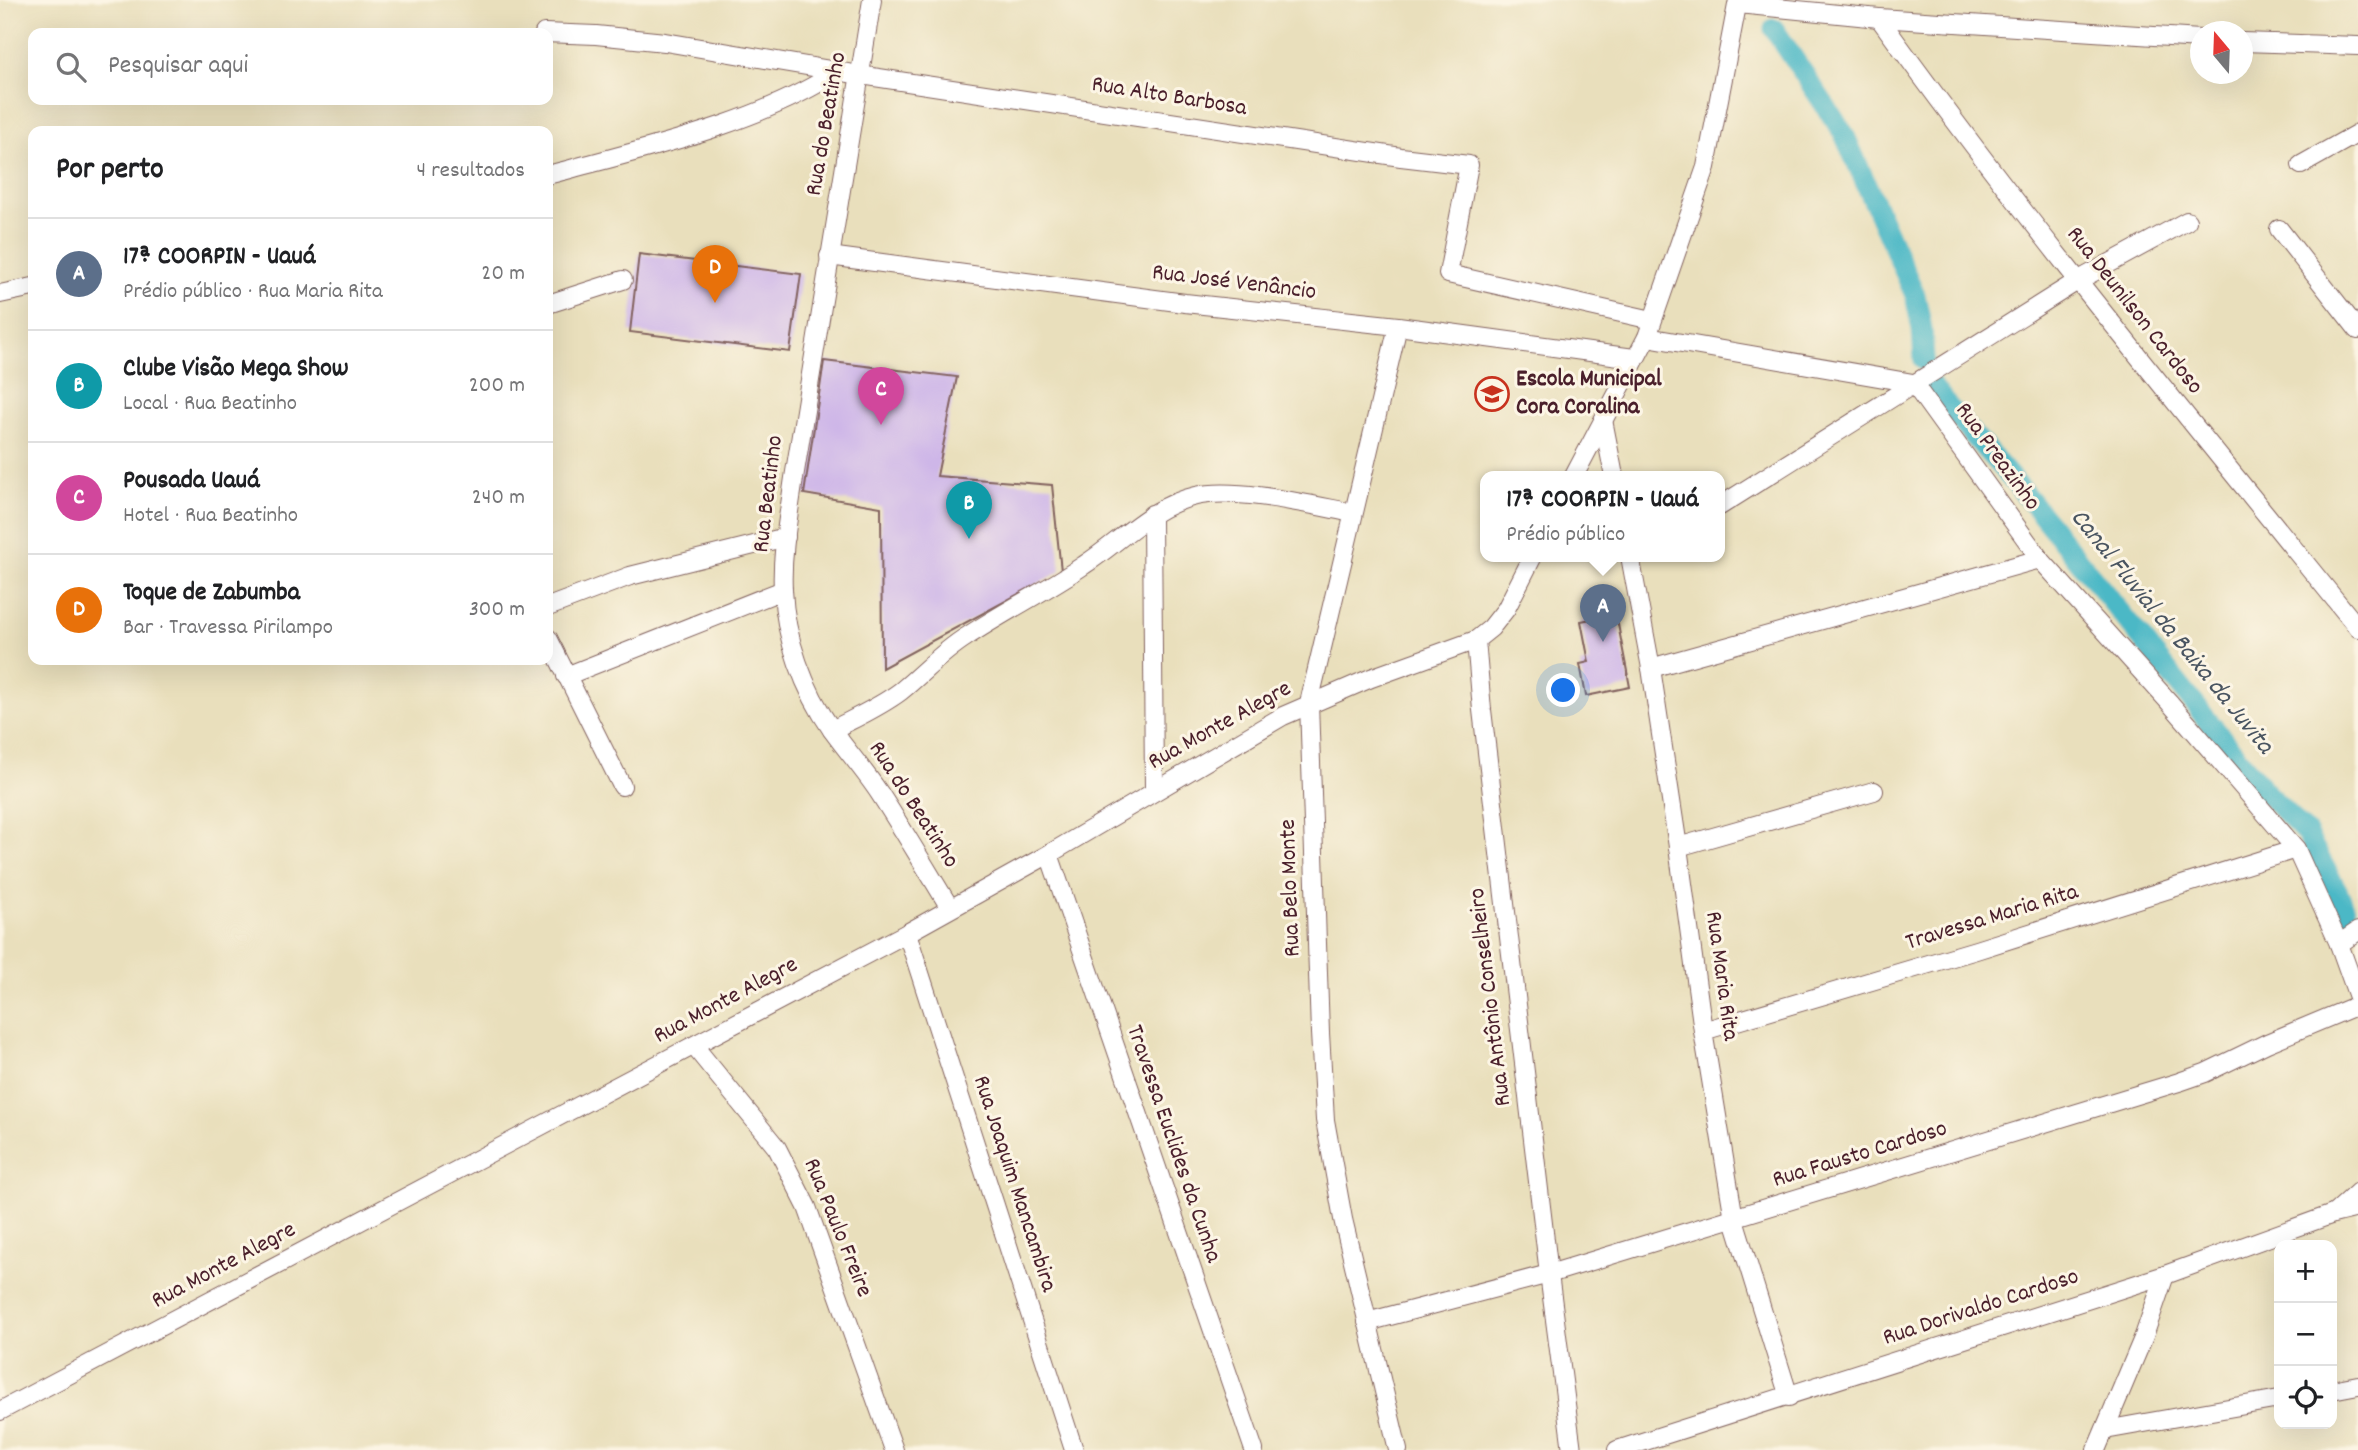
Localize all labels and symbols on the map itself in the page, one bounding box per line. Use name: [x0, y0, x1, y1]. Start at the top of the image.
north arrow: [2190, 21, 2253, 84]
street label: Rua do Beatinho: [798, 49, 856, 199]
street label: Rua Alto Barbosa: [1089, 68, 1250, 126]
street label: Rua Deunilson Cardoso: [2057, 220, 2211, 402]
pin: D: [692, 245, 738, 303]
street label: Rua José Venâncio: [1150, 256, 1318, 310]
place label: Escola Municipal Cora Coralina: [1516, 363, 1662, 425]
pin: C: [858, 367, 904, 425]
school or university icon: Escola Municipal Cora Coralina: [1473, 375, 1511, 413]
street label: Rua Preazinho: [1946, 396, 2048, 518]
street label: Rua Beatinho: [745, 433, 793, 555]
pin: B: [946, 481, 992, 539]
water label: Canal Fluvial da Baixa da Juvita: [2060, 501, 2283, 764]
pin: A: [1580, 584, 1626, 642]
street label: Rua Monte Alegre: [1142, 673, 1298, 779]
your location: [1546, 673, 1580, 707]
street label: Rua do Beatinho: [859, 735, 967, 875]
street label: Rua Belo Monte: [1272, 819, 1310, 957]
street label: Travessa Maria Rita: [1902, 875, 2083, 960]
street label: Rua Antônio Conselheiro: [1461, 886, 1521, 1108]
street label: Rua Maria Rita: [1695, 909, 1747, 1044]
street label: Rua Monte Alegre: [648, 949, 804, 1053]
street label: Travessa Euclides da Cunha: [1116, 1021, 1230, 1268]
street label: Rua Joaquim Mancambira: [963, 1071, 1065, 1297]
street label: Rua Fausto Cardoso: [1768, 1112, 1952, 1198]
street label: Rua Paulo Freire: [794, 1153, 880, 1303]
street label: Rua Monte Alegre: [146, 1214, 302, 1318]
street label: Rua Dorivaldo Cardoso: [1879, 1260, 2083, 1356]

